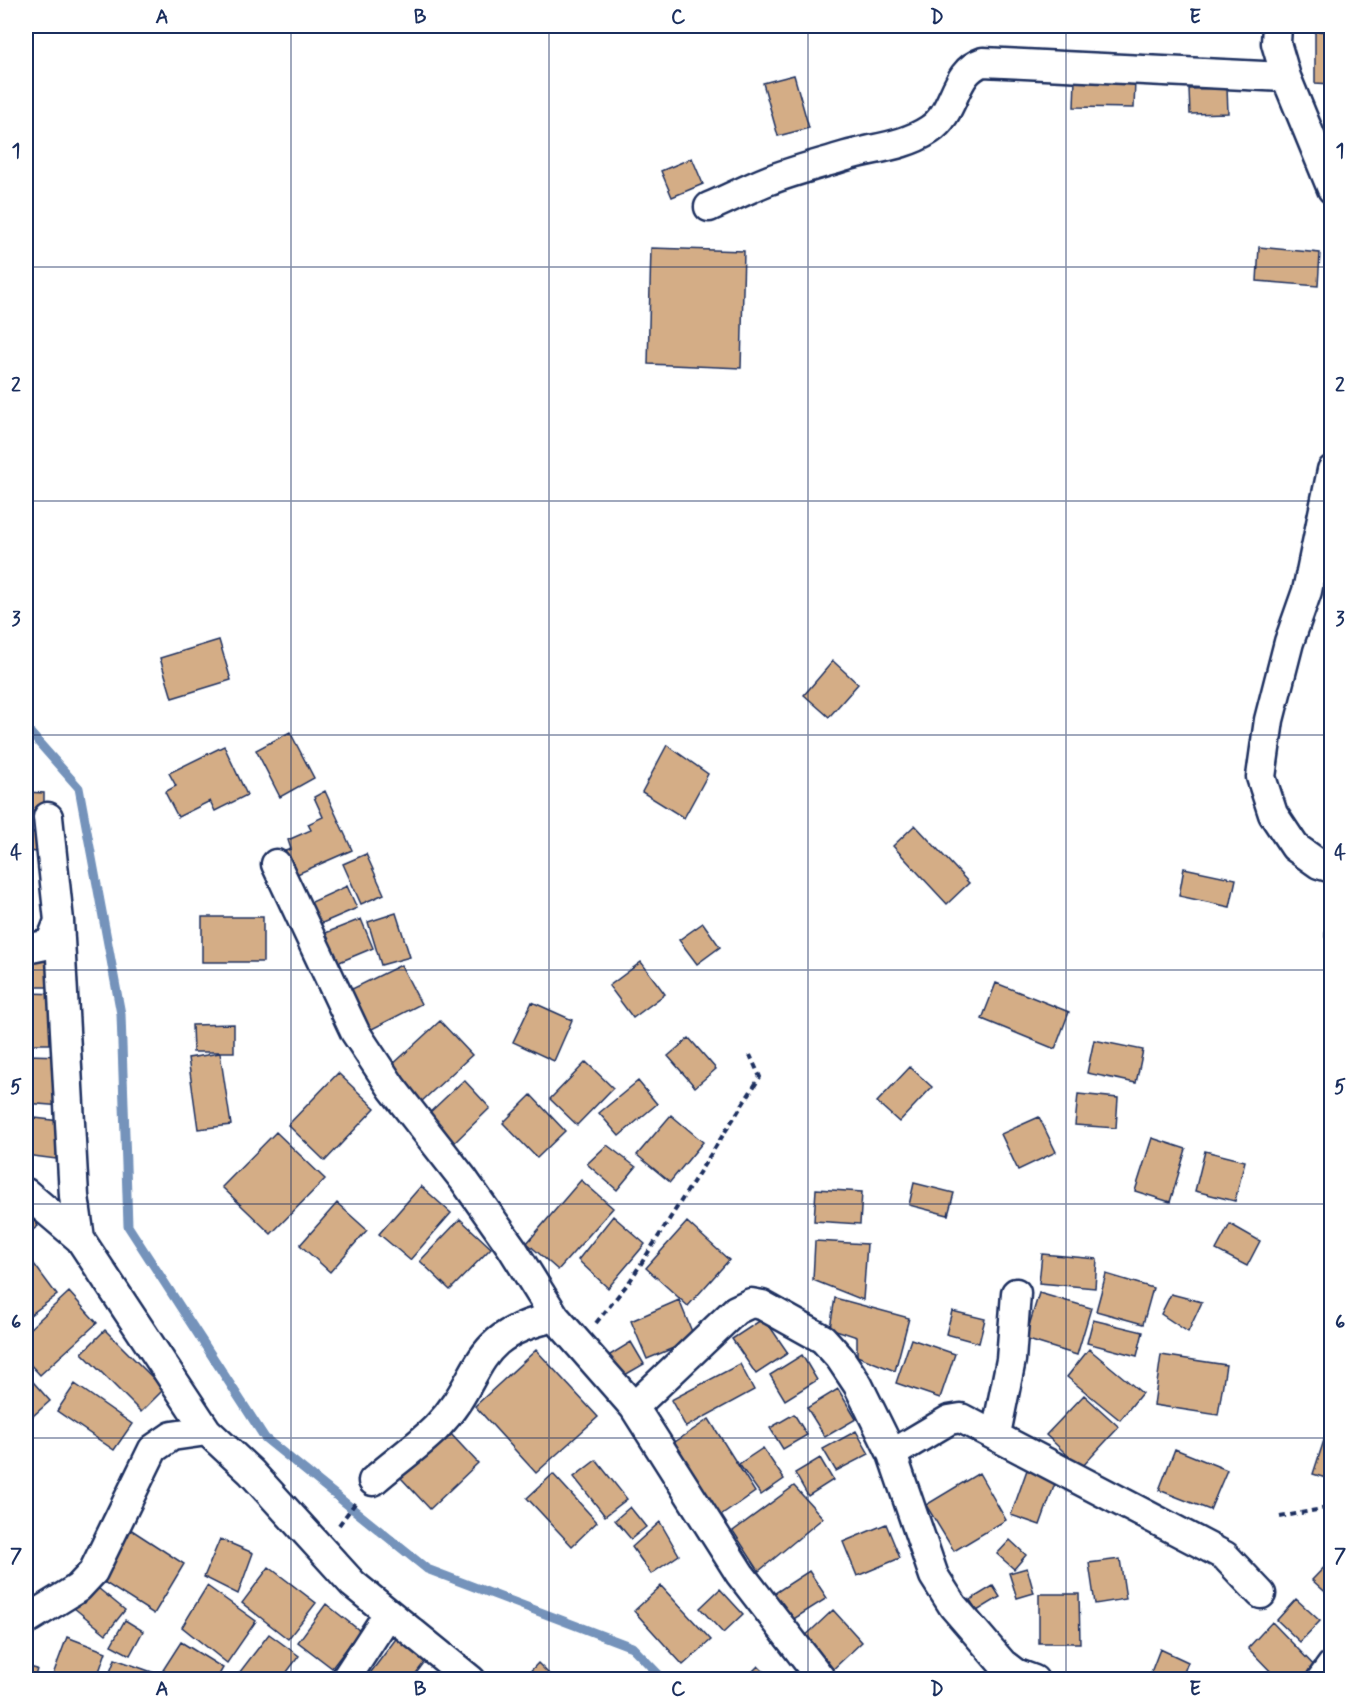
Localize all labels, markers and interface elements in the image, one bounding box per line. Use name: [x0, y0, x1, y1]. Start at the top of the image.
text: A: [155, 4, 169, 31]
text: B: [414, 4, 427, 31]
text: C: [671, 4, 686, 31]
text: D: [930, 4, 944, 31]
text: E: [1189, 4, 1201, 31]
text: 1: [12, 138, 20, 165]
text: 1: [1336, 138, 1344, 165]
text: 2: [11, 372, 21, 399]
text: 2: [1335, 372, 1345, 399]
text: 3: [11, 606, 21, 633]
text: 3: [1335, 606, 1345, 633]
text: 4: [10, 840, 22, 867]
text: 4: [1334, 840, 1346, 867]
text: 5: [10, 1074, 22, 1101]
text: 5: [1334, 1074, 1346, 1101]
text: 6: [11, 1309, 21, 1336]
text: 6: [1335, 1309, 1345, 1336]
text: 7: [10, 1543, 22, 1570]
text: 7: [1334, 1543, 1346, 1570]
text: A: [155, 1676, 169, 1703]
text: B: [414, 1676, 427, 1703]
text: C: [671, 1676, 686, 1703]
text: D: [930, 1676, 944, 1703]
text: E: [1189, 1676, 1201, 1703]

